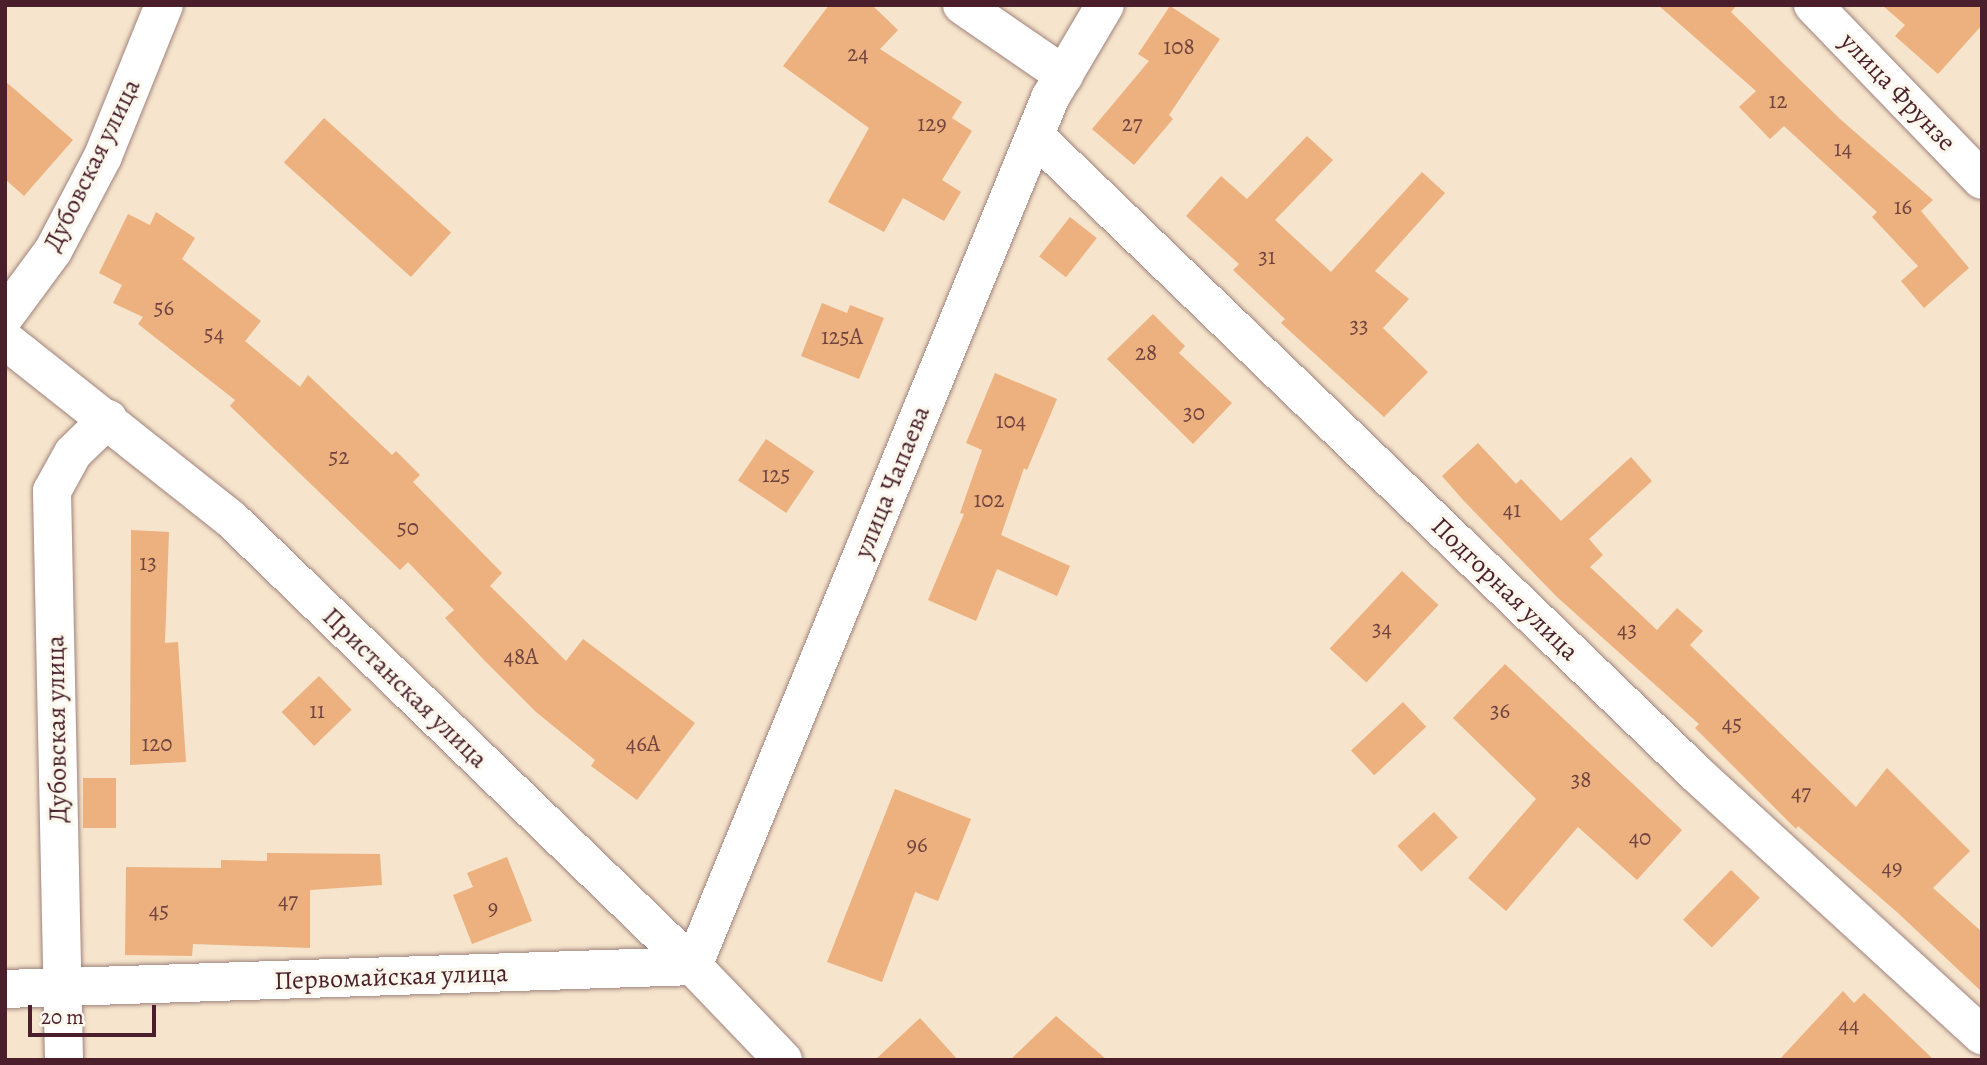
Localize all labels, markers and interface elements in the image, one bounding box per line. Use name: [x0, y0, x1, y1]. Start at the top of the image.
street label: улица Фрунзе: [1834, 26, 1962, 158]
house number: 108: [1163, 33, 1195, 61]
house number: 24: [847, 40, 869, 68]
street label: Дубовская улица: [37, 74, 147, 256]
house number: 12: [1769, 87, 1787, 115]
house number: 129: [917, 110, 947, 138]
house number: 27: [1122, 110, 1142, 138]
house number: 14: [1834, 135, 1852, 163]
house number: 16: [1894, 193, 1912, 221]
house number: 31: [1258, 243, 1276, 271]
house number: 56: [154, 294, 174, 322]
house number: 33: [1349, 312, 1369, 340]
house number: 54: [204, 320, 224, 348]
house number: 125А: [821, 323, 863, 351]
house number: 28: [1135, 339, 1157, 367]
house number: 30: [1183, 399, 1205, 427]
street label: улица Чапаева: [847, 401, 937, 563]
house number: 104: [996, 407, 1026, 435]
house number: 52: [329, 443, 349, 471]
house number: 125: [762, 461, 790, 489]
house number: 102: [973, 486, 1005, 514]
house number: 41: [1503, 496, 1521, 524]
street label: Подгорная улица: [1425, 511, 1585, 667]
house number: 50: [397, 514, 419, 542]
house number: 13: [139, 549, 157, 577]
street label: Пристанская улица: [316, 601, 494, 775]
house number: 34: [1372, 615, 1392, 643]
house number: 43: [1617, 616, 1637, 644]
street label: Дубовская улица: [40, 635, 74, 823]
house number: 48А: [503, 643, 539, 671]
house number: 11: [309, 697, 325, 725]
house number: 36: [1490, 697, 1510, 725]
house number: 45: [1722, 710, 1742, 738]
house number: 120: [141, 730, 173, 758]
house number: 46А: [626, 730, 660, 758]
house number: 38: [1571, 766, 1591, 794]
house number: 47: [1791, 779, 1811, 807]
house number: 40: [1629, 824, 1651, 852]
house number: 96: [906, 831, 928, 859]
house number: 49: [1882, 854, 1902, 882]
house number: 47: [278, 887, 298, 915]
house number: 9: [488, 894, 498, 922]
house number: 45: [149, 897, 169, 925]
street label: Первомайская улица: [274, 957, 508, 997]
scale bar: [32, 992, 159, 1036]
text: 20 m: [41, 1003, 84, 1031]
house number: 44: [1839, 1011, 1859, 1039]

